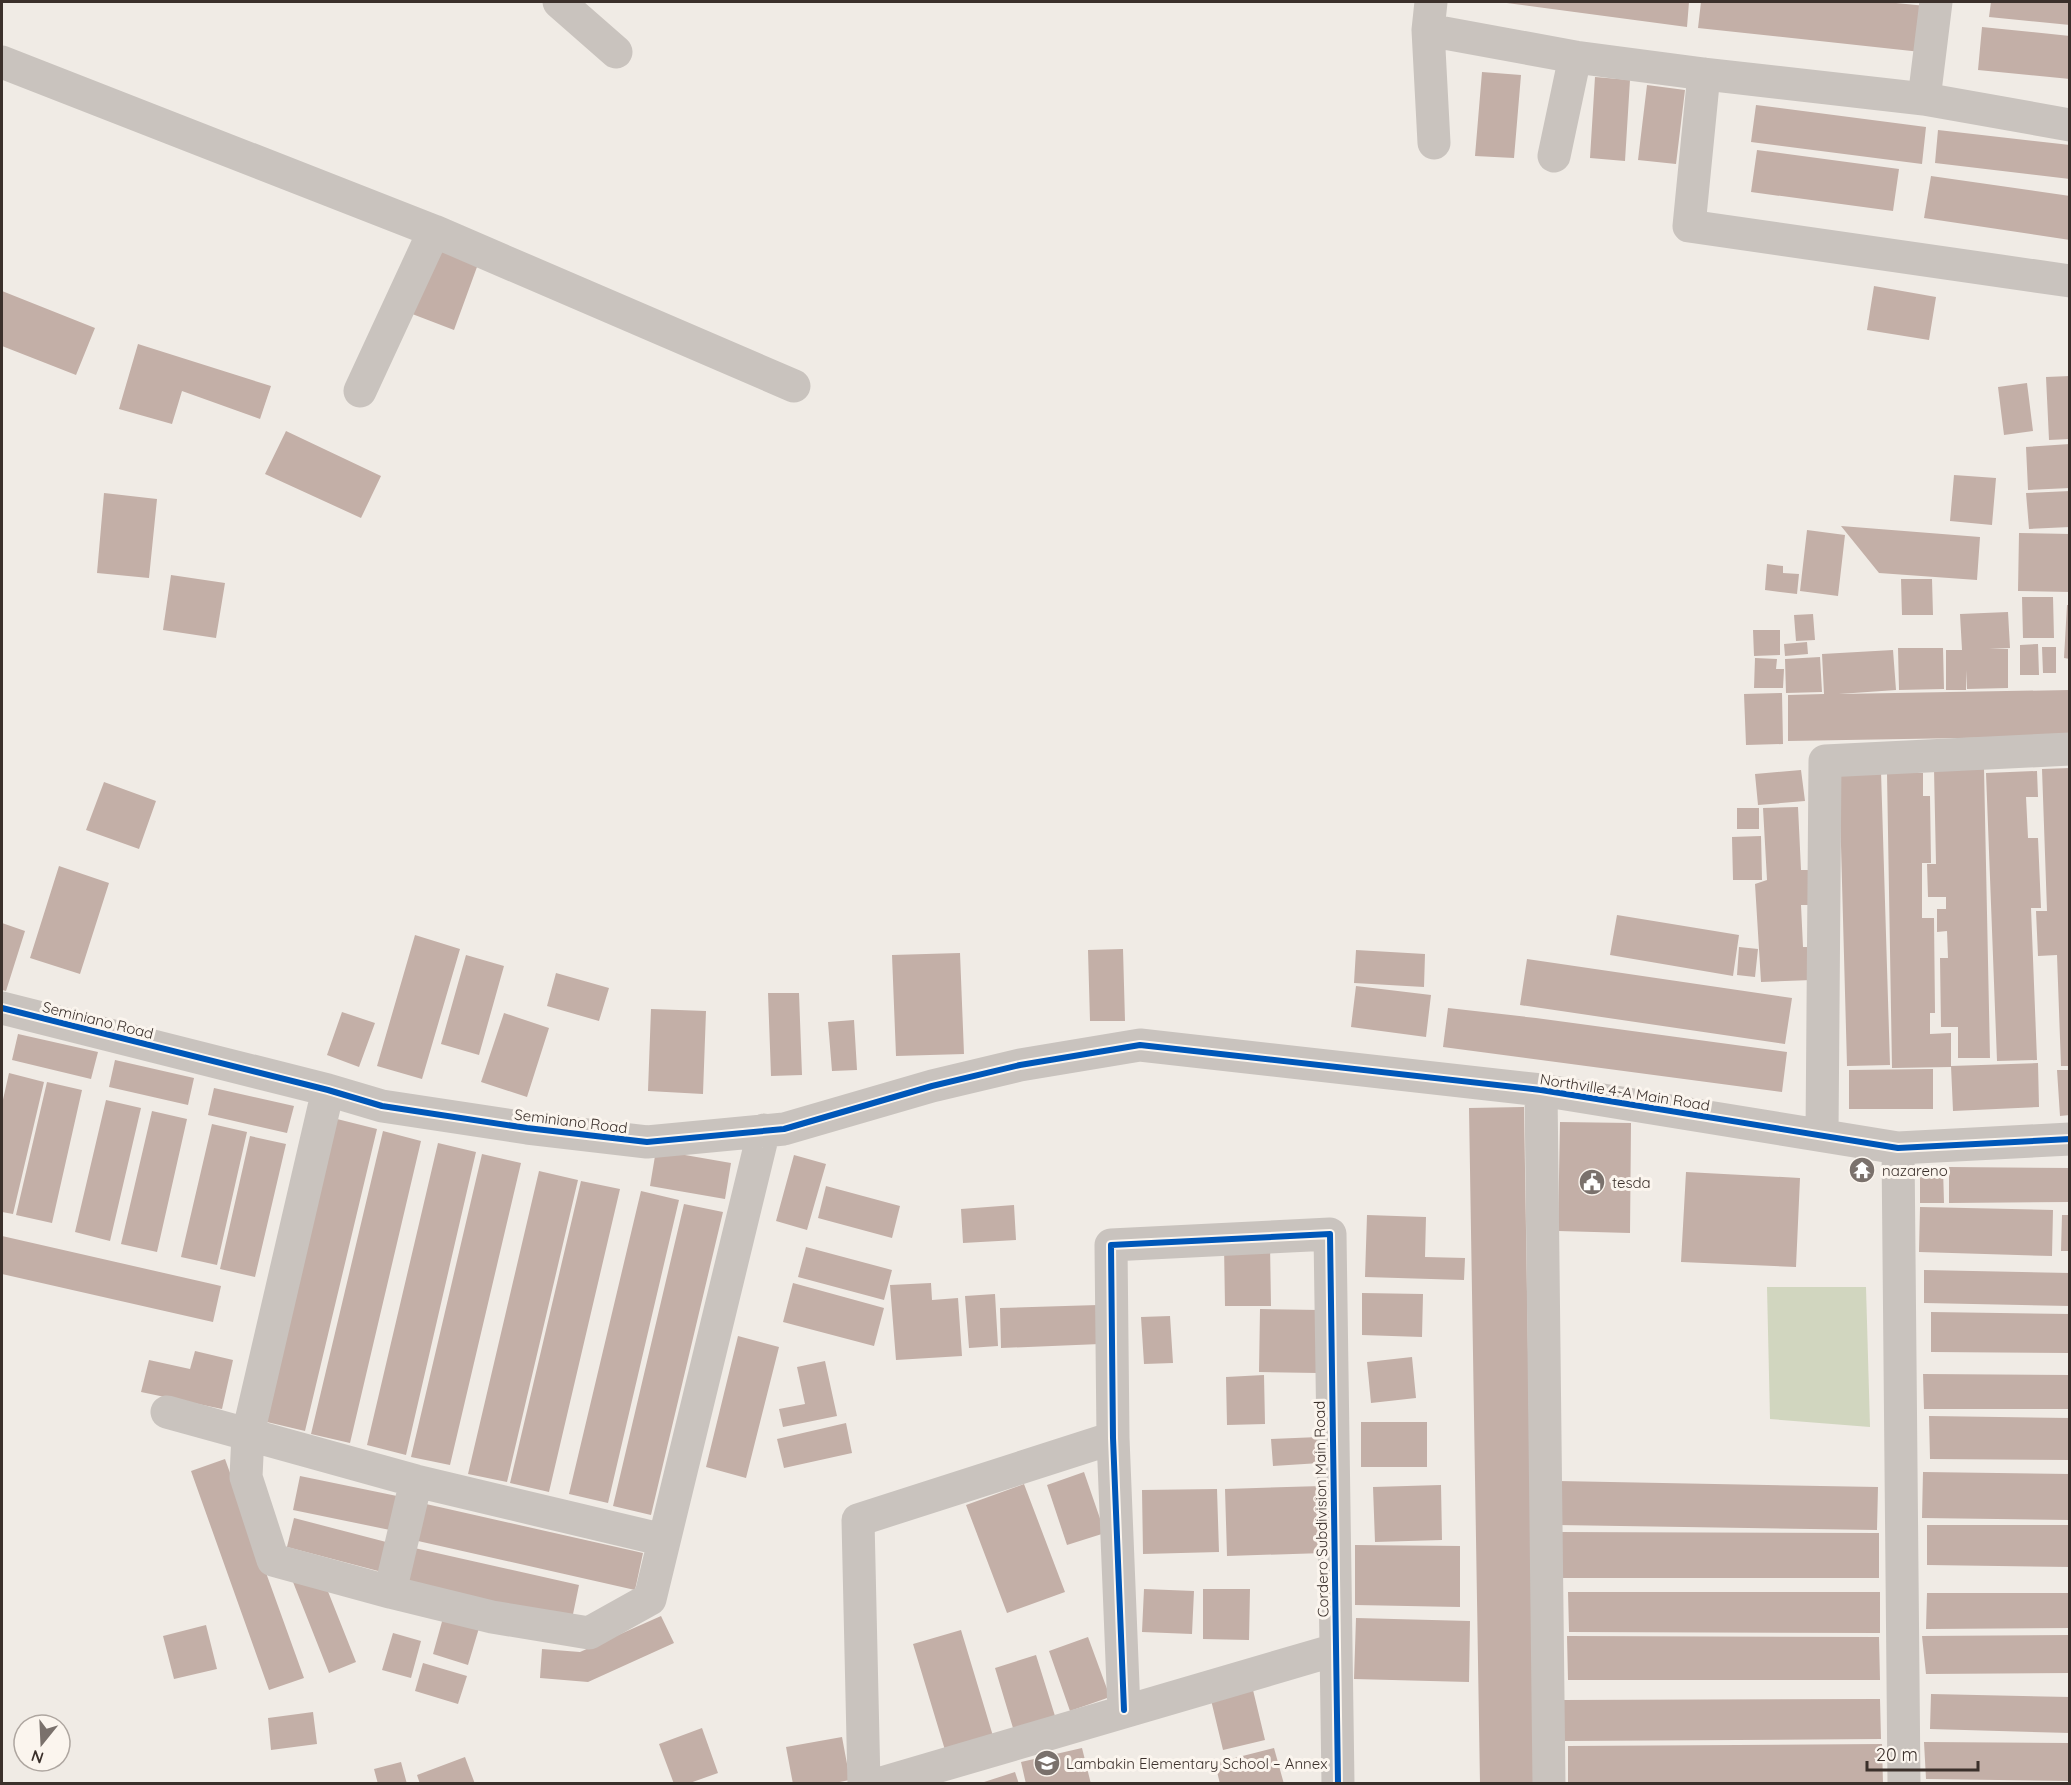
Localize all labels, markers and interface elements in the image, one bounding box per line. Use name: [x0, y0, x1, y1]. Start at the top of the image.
street label: Seminiano Road: [40, 997, 156, 1043]
street label: Northville 4-A Main Road: [1539, 1069, 1711, 1115]
street label: Seminiano Road: [513, 1105, 629, 1137]
temple icon: nazareno: [1847, 1155, 1877, 1185]
place label: nazareno: [1882, 1161, 1948, 1180]
public building icon: tesda: [1577, 1167, 1607, 1197]
place label: tesda: [1612, 1173, 1651, 1192]
street label: Cordero Subdivision Main Road: [1310, 1400, 1332, 1618]
north arrow: [12, 1713, 72, 1773]
scale bar: [1867, 1734, 1978, 1772]
text: 20 m: [1876, 1743, 1918, 1766]
text: N: [29, 1746, 46, 1769]
school or university icon: Lambakin Elementary School – Annex: [1032, 1748, 1062, 1778]
place label: Lambakin Elementary School – Annex: [1066, 1754, 1327, 1773]

